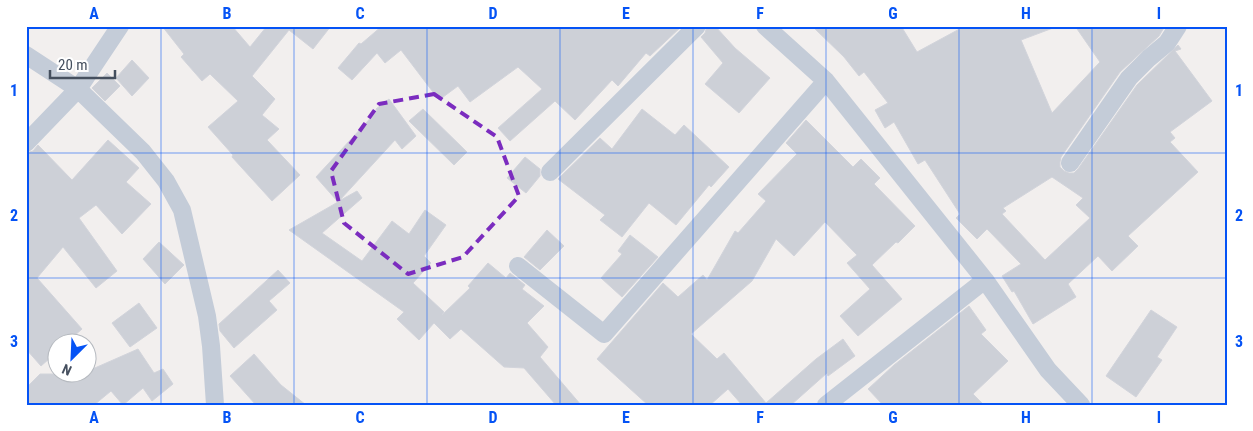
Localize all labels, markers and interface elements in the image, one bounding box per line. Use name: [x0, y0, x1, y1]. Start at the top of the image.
text: A: [89, 4, 99, 23]
text: B: [223, 4, 232, 23]
text: C: [355, 4, 365, 23]
text: D: [488, 4, 498, 23]
text: E: [622, 4, 630, 23]
text: F: [756, 4, 764, 23]
text: G: [888, 4, 898, 23]
text: H: [1021, 4, 1031, 23]
text: I: [1157, 4, 1161, 23]
scale bar: [50, 48, 115, 80]
text: 20 m: [58, 56, 88, 74]
text: 1: [10, 81, 18, 100]
text: 1: [1235, 81, 1243, 100]
text: 2: [10, 206, 18, 225]
text: 2: [1235, 206, 1243, 225]
text: 3: [10, 332, 18, 351]
text: 3: [1235, 332, 1243, 351]
north arrow: [48, 334, 98, 384]
text: N: [60, 361, 74, 379]
text: A: [89, 408, 99, 427]
text: B: [223, 408, 232, 427]
text: C: [355, 408, 365, 427]
text: D: [488, 408, 498, 427]
text: E: [622, 408, 630, 427]
text: F: [756, 408, 764, 427]
text: G: [888, 408, 898, 427]
text: H: [1021, 408, 1031, 427]
text: I: [1157, 408, 1161, 427]

